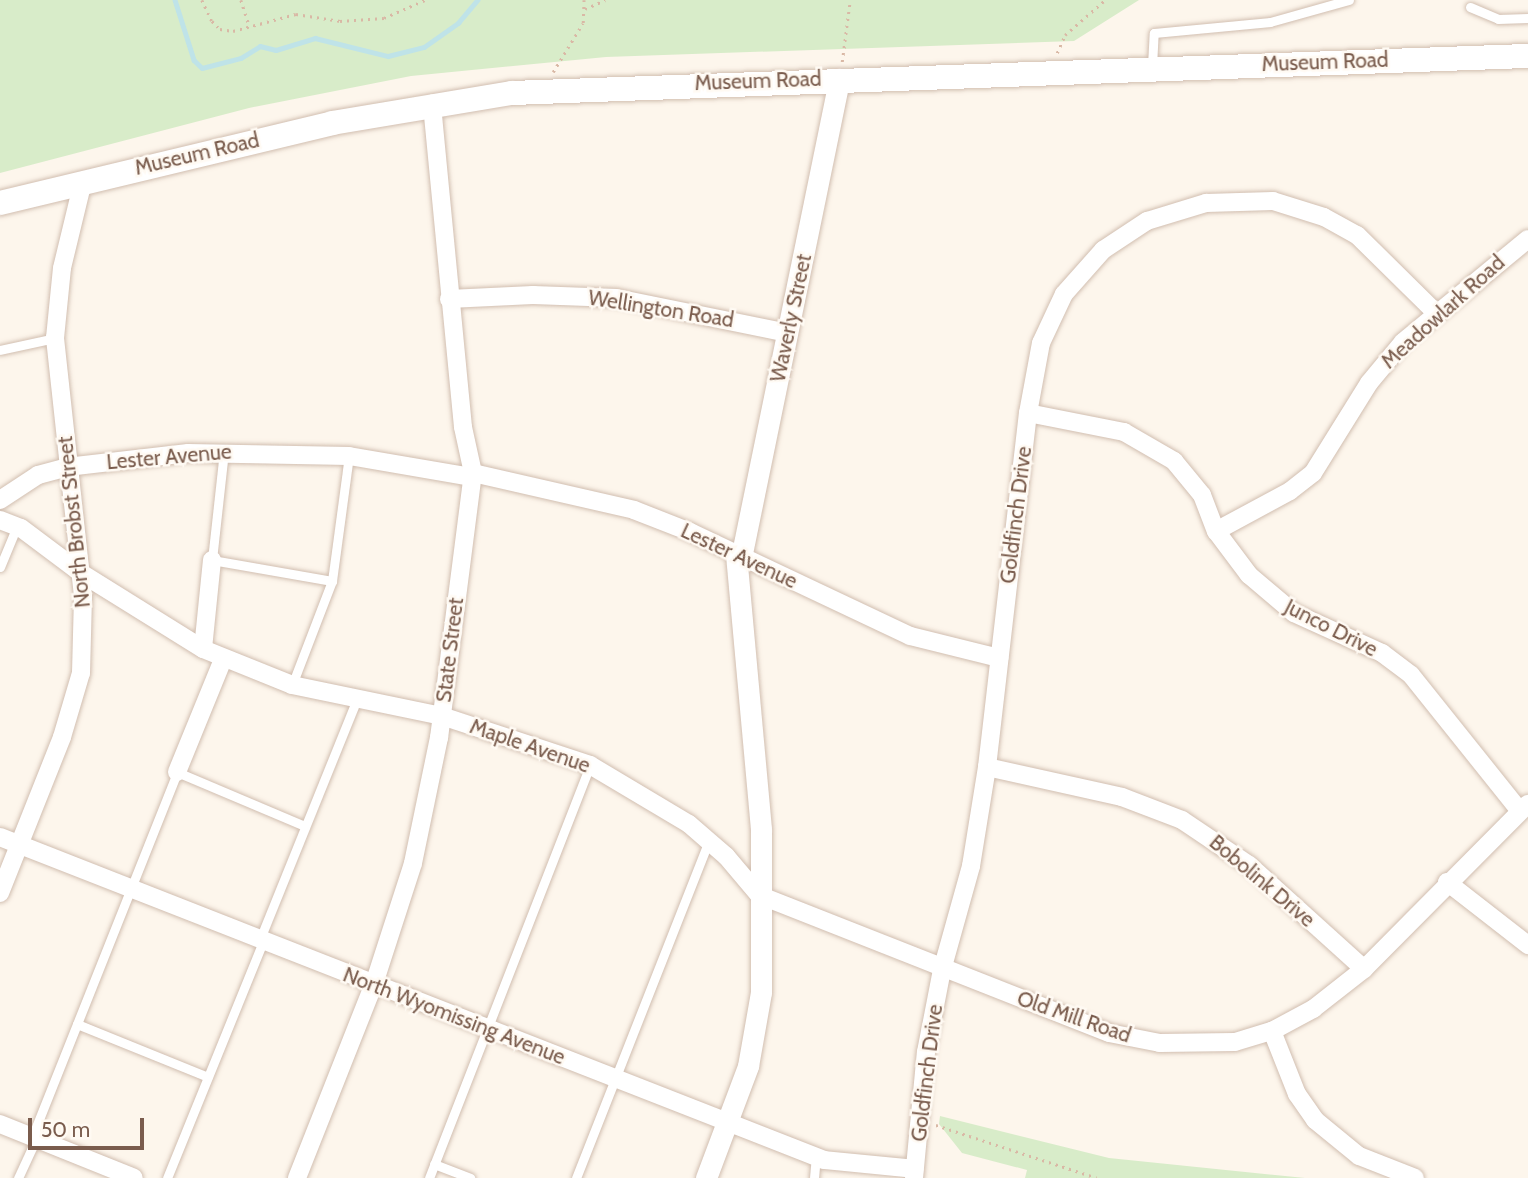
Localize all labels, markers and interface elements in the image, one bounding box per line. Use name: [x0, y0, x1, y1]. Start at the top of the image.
street label: Museum Road: [1261, 47, 1389, 77]
street label: Museum Road: [694, 66, 822, 96]
street label: Museum Road: [132, 127, 262, 181]
street label: Meadowlark Road: [1376, 250, 1510, 374]
street label: Waverly Street: [765, 252, 817, 384]
street label: Wellington Road: [586, 285, 736, 333]
street label: North Brobst Street: [52, 435, 96, 609]
street label: Lester Avenue: [105, 439, 233, 475]
street label: Goldfinch Drive: [995, 445, 1037, 585]
street label: Lester Avenue: [677, 518, 801, 594]
street label: Junco Drive: [1280, 594, 1382, 662]
street label: State Street: [431, 596, 469, 704]
street label: Maple Avenue: [467, 714, 593, 778]
street label: Bobolink Drive: [1204, 830, 1320, 932]
street label: North Wyomissing Avenue: [339, 962, 569, 1070]
street label: Old Mill Road: [1014, 986, 1134, 1048]
street label: Goldfinch Drive: [906, 1003, 948, 1143]
scale bar: [32, 1104, 147, 1148]
text: 50 m: [41, 1117, 90, 1142]

